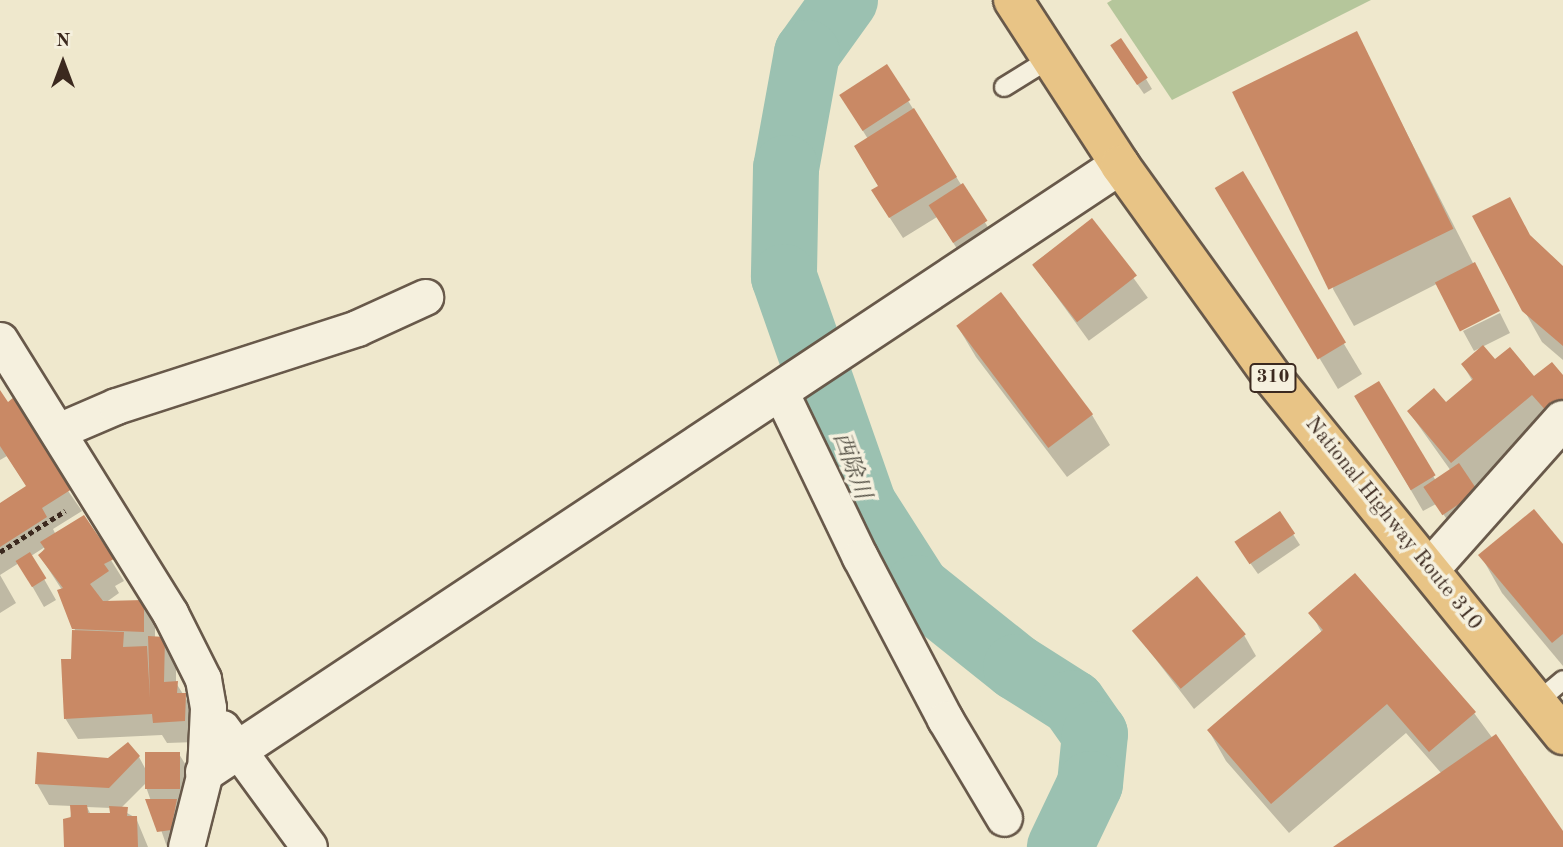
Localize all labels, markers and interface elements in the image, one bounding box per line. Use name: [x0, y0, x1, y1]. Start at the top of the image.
north arrow: [28, 28, 98, 98]
text: N: [56, 32, 70, 51]
road number: 310: [1248, 362, 1298, 394]
street label: National Highway Route 310: [1299, 412, 1487, 636]
water label: 西除川: [826, 429, 876, 503]

